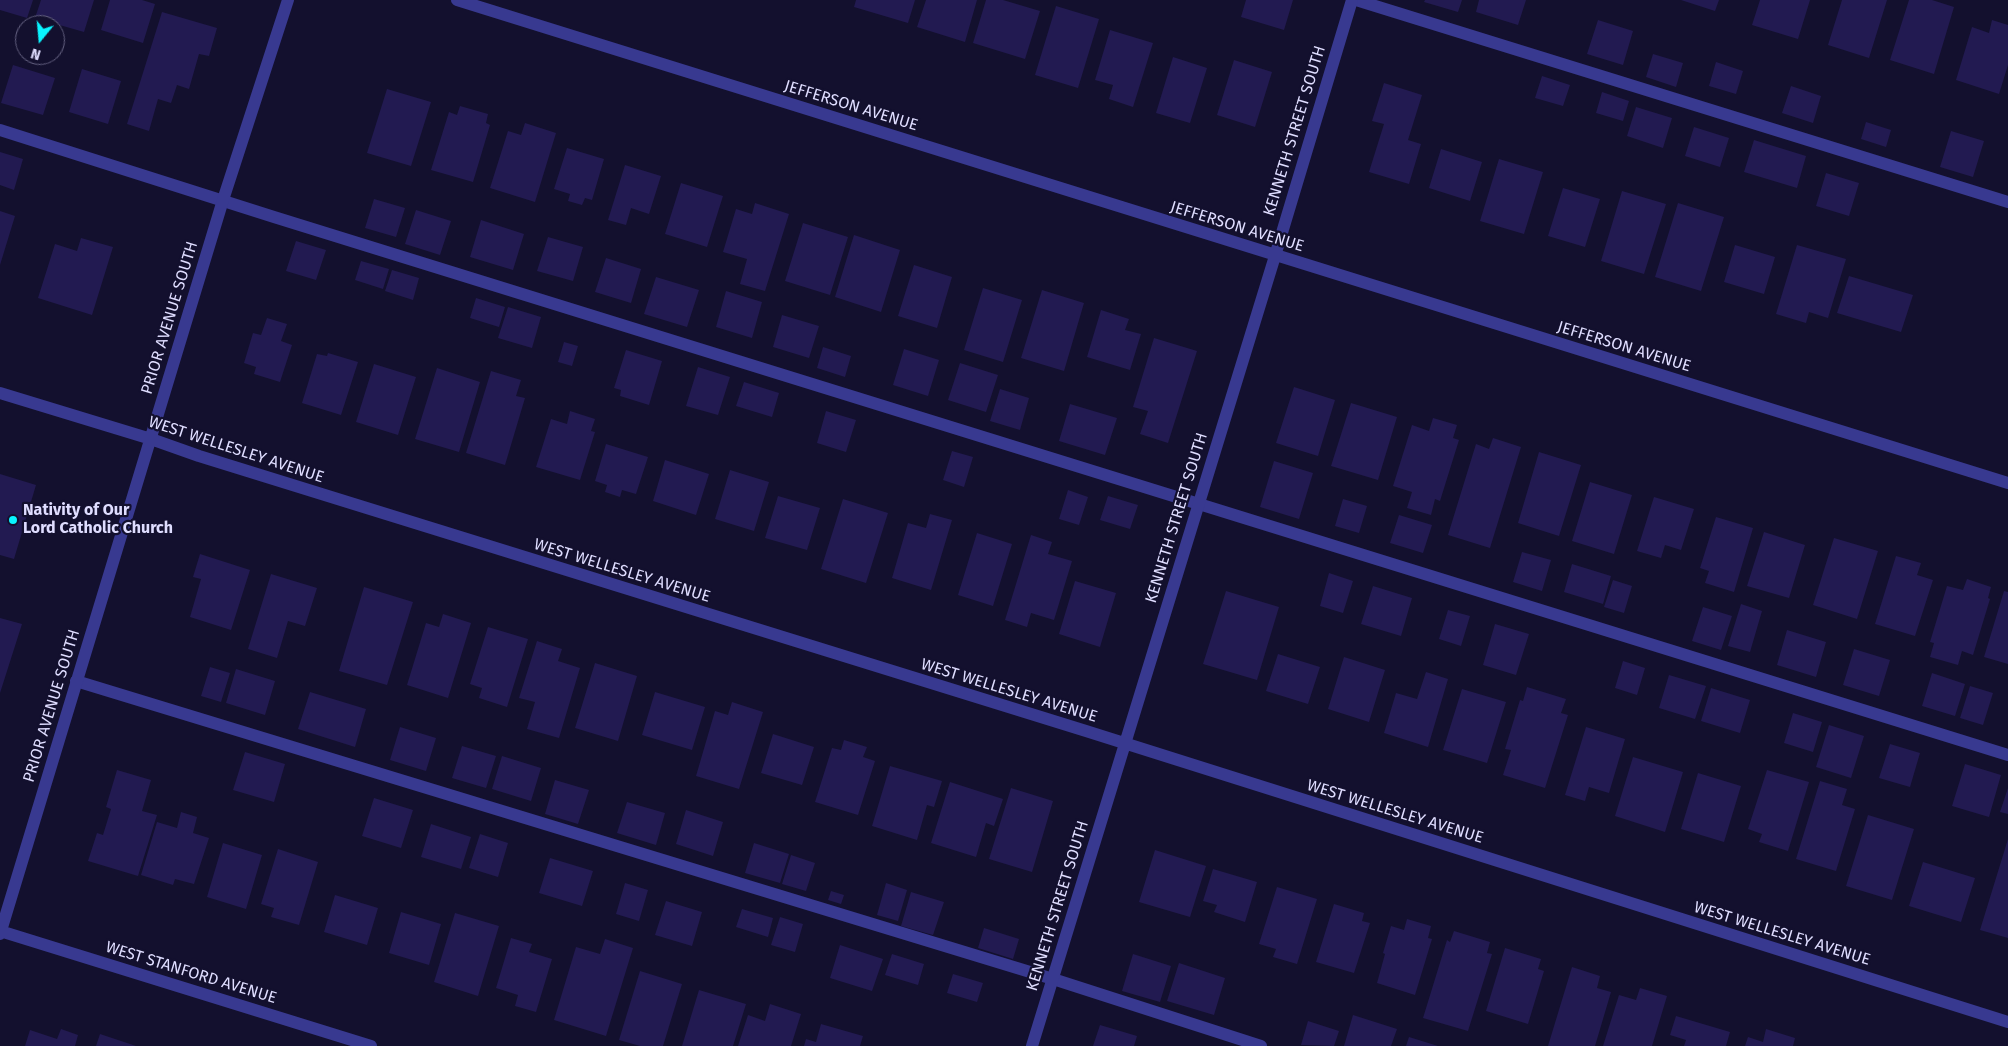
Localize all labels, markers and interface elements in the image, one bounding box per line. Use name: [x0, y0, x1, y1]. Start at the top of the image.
north arrow: [15, 15, 65, 65]
street label: KENNETH STREET SOUTH: [1260, 43, 1330, 219]
text: N: [29, 44, 43, 63]
street label: JEFFERSON AVENUE: [782, 77, 920, 135]
street label: JEFFERSON AVENUE: [1168, 198, 1306, 256]
street label: PRIOR AVENUE SOUTH: [138, 239, 202, 397]
street label: JEFFERSON AVENUE: [1555, 318, 1693, 376]
street label: WEST WELLESLEY AVENUE: [146, 413, 326, 487]
street label: KENNETH STREET SOUTH: [1142, 430, 1212, 606]
place label: Nativity of Our Lord Catholic Church: [23, 501, 173, 539]
marker: Nativity of Our Lord Catholic Church: [7, 514, 19, 526]
street label: WEST WELLESLEY AVENUE: [532, 535, 712, 607]
street label: PRIOR AVENUE SOUTH: [20, 627, 84, 785]
street label: WEST WELLESLEY AVENUE: [919, 655, 1099, 727]
street label: WEST WELLESLEY AVENUE: [1305, 776, 1485, 848]
street label: KENNETH STREET SOUTH: [1023, 818, 1093, 994]
street label: WEST WELLESLEY AVENUE: [1692, 898, 1872, 970]
street label: WEST STANFORD AVENUE: [103, 938, 279, 1008]

